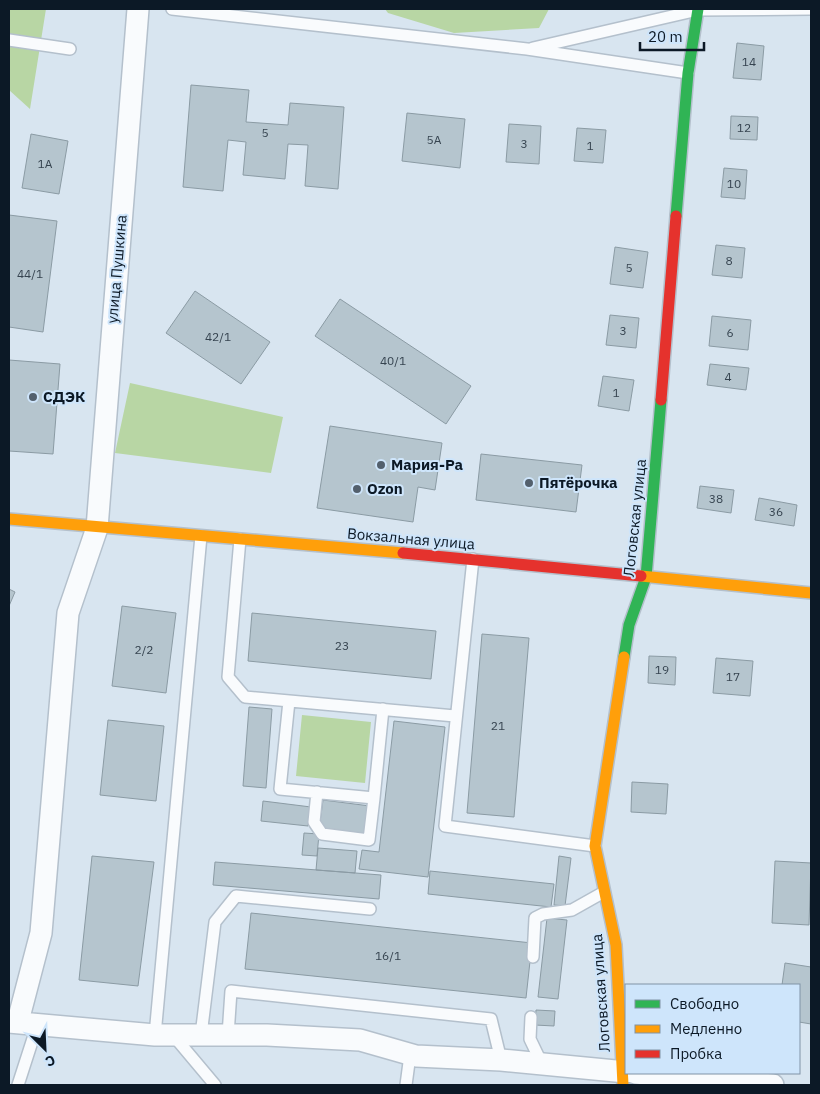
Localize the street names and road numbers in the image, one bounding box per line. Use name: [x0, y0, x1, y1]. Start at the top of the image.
street label: улица Пушкина: [102, 214, 131, 324]
street label: Логовская улица: [619, 458, 650, 578]
street label: Вокзальная улица: [346, 523, 476, 554]
street label: Логовская улица: [587, 933, 614, 1053]

